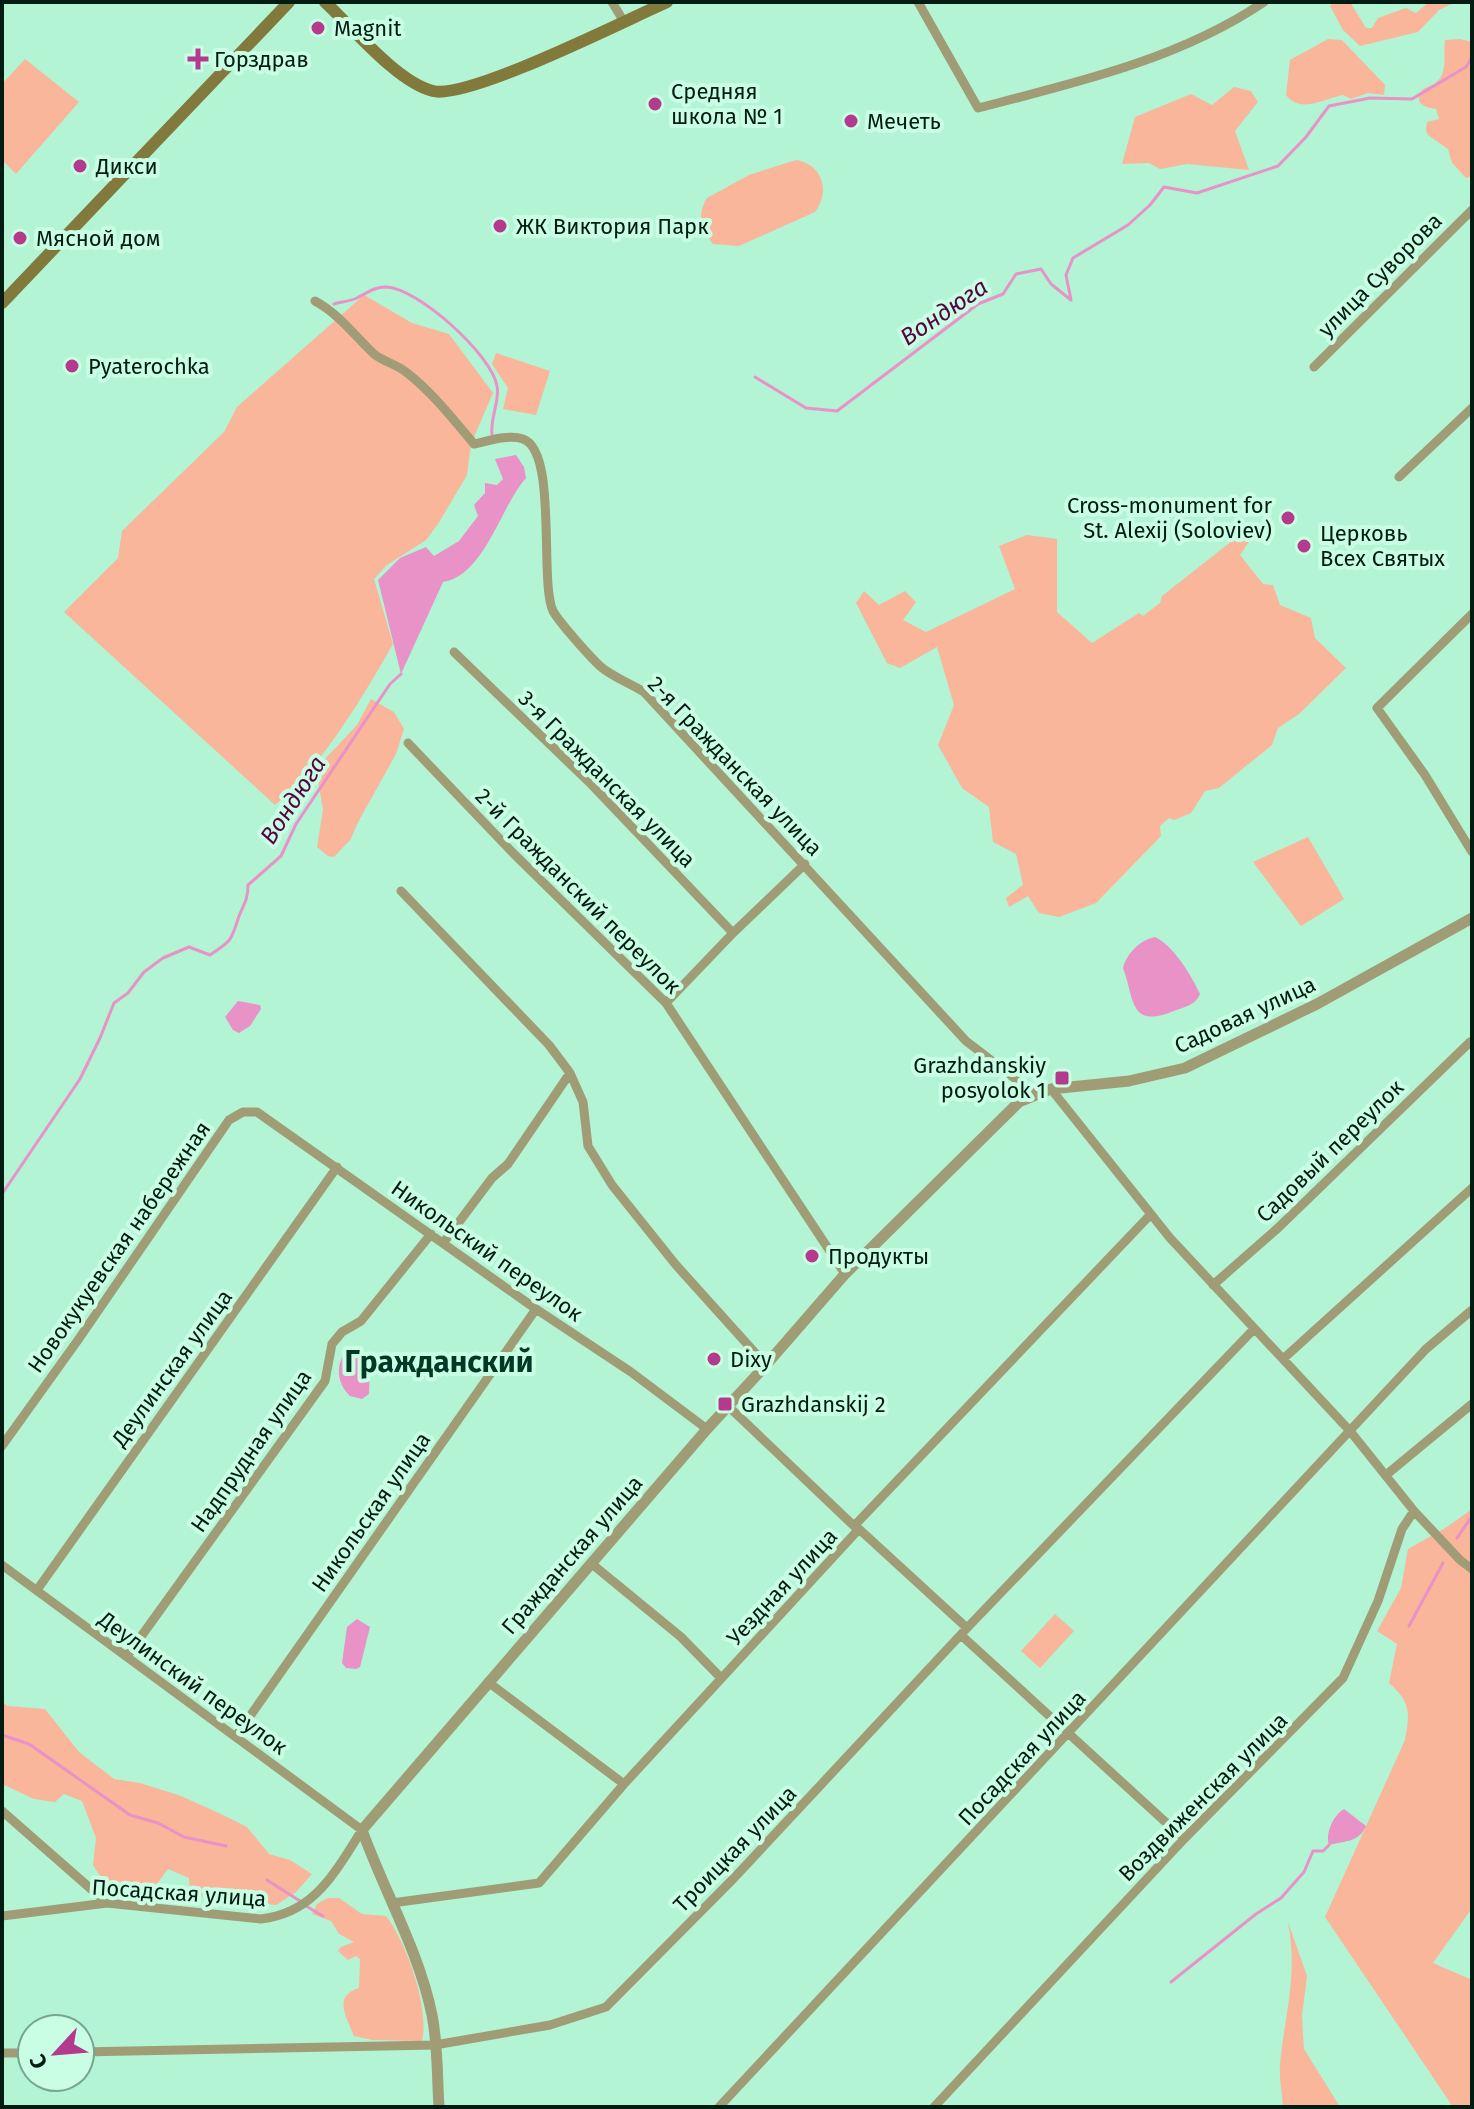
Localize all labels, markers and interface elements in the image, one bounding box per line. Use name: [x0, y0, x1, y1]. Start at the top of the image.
place label: Magnit: [334, 15, 401, 42]
marker: Magnit: [309, 19, 327, 37]
place label: Горздрав: [214, 46, 309, 73]
marker: Горздрав: [189, 50, 207, 68]
place label: Средняя школа № 1: [671, 78, 783, 130]
marker: Средняя школа № 1: [646, 95, 664, 113]
place label: Мечеть: [867, 108, 941, 135]
marker: Мечеть: [842, 112, 860, 130]
place label: Дикси: [95, 153, 158, 180]
marker: Дикси: [71, 157, 89, 175]
street label: улица Суворова: [1312, 207, 1448, 343]
place label: ЖК Виктория Парк: [516, 213, 709, 240]
marker: ЖК Виктория Парк: [491, 217, 509, 235]
place label: Мясной дом: [36, 225, 161, 252]
marker: Мясной дом: [11, 229, 29, 247]
water label: Вондюга: [895, 273, 993, 351]
place label: Pyaterochka: [88, 353, 210, 380]
marker: Pyaterochka: [63, 357, 81, 375]
place label: Cross-monument for St. Alexij (Soloviev): [1067, 492, 1273, 544]
marker: Cross-monument for St. Alexij (Soloviev): [1279, 509, 1297, 527]
place label: Церковь Всех Святых: [1320, 520, 1445, 572]
marker: Церковь Всех Святых: [1295, 537, 1313, 555]
street label: 2-я Гражданская улица: [642, 671, 828, 861]
street label: 3-я Гражданская улица: [513, 685, 701, 873]
water label: Вондюга: [254, 751, 332, 849]
street label: 2-й Гражданский переулок: [470, 783, 687, 1000]
street label: Садовая улица: [1170, 971, 1320, 1059]
place label: Grazhdanskiy posyolok 1: [913, 1052, 1046, 1104]
marker: Grazhdanskiy posyolok 1: [1053, 1069, 1071, 1087]
street label: Садовый переулок: [1251, 1073, 1410, 1228]
street label: Новокукуевская набережная: [22, 1116, 216, 1378]
street label: Никольский переулок: [386, 1175, 588, 1328]
place label: Продукты: [828, 1243, 929, 1270]
marker: Продукты: [803, 1247, 821, 1265]
street label: Деулинская улица: [105, 1284, 238, 1453]
district label: Гражданский: [344, 1344, 534, 1380]
place label: Dixy: [730, 1346, 772, 1373]
marker: Dixy: [705, 1350, 723, 1368]
street label: Надпрудная улица: [185, 1365, 317, 1537]
place label: Grazhdanskij 2: [741, 1391, 886, 1418]
marker: Grazhdanskij 2: [716, 1395, 734, 1413]
street label: Никольская улица: [306, 1427, 436, 1597]
street label: Гражданская улица: [496, 1470, 648, 1640]
street label: Уездная улица: [721, 1523, 843, 1651]
street label: Деулинский переулок: [93, 1605, 293, 1761]
street label: Посадская улица: [952, 1685, 1092, 1831]
street label: Воздвиженская улица: [1113, 1707, 1293, 1887]
street label: Троицкая улица: [668, 1780, 802, 1918]
street label: Посадская улица: [91, 1873, 267, 1913]
north arrow: [16, 2013, 96, 2093]
text: С: [23, 2050, 53, 2073]

